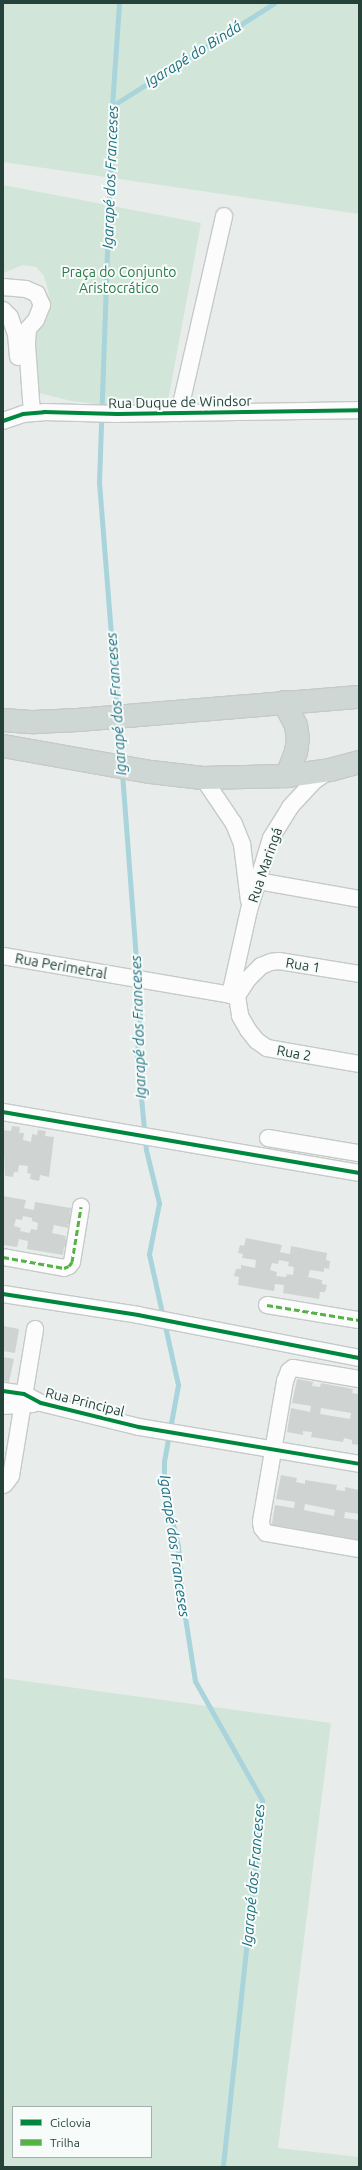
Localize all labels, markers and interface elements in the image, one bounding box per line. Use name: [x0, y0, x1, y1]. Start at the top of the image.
water label: Igarapé do Bindá: [141, 17, 245, 91]
water label: Igarapé dos Franceses: [99, 105, 121, 249]
park label: Praça do Conjunto Aristocrático: [61, 264, 177, 296]
street label: Rua Duque de Windsor: [108, 392, 252, 412]
water label: Igarapé dos Franceses: [102, 632, 130, 776]
street label: Rua Maringá: [244, 825, 286, 905]
street label: Rua Perimetral: [14, 950, 108, 982]
street label: Rua 1: [284, 954, 322, 976]
water label: Igarapé dos Franceses: [127, 955, 149, 1099]
street label: Rua 2: [275, 1042, 313, 1064]
street label: Rua Principal: [44, 1384, 126, 1420]
water label: Igarapé dos Franceses: [156, 1474, 194, 1618]
water label: Igarapé dos Franceses: [238, 1803, 268, 1947]
legend: [12, 2106, 152, 2158]
text: Ciclovia: [50, 2116, 91, 2129]
text: Trilha: [50, 2136, 80, 2149]

